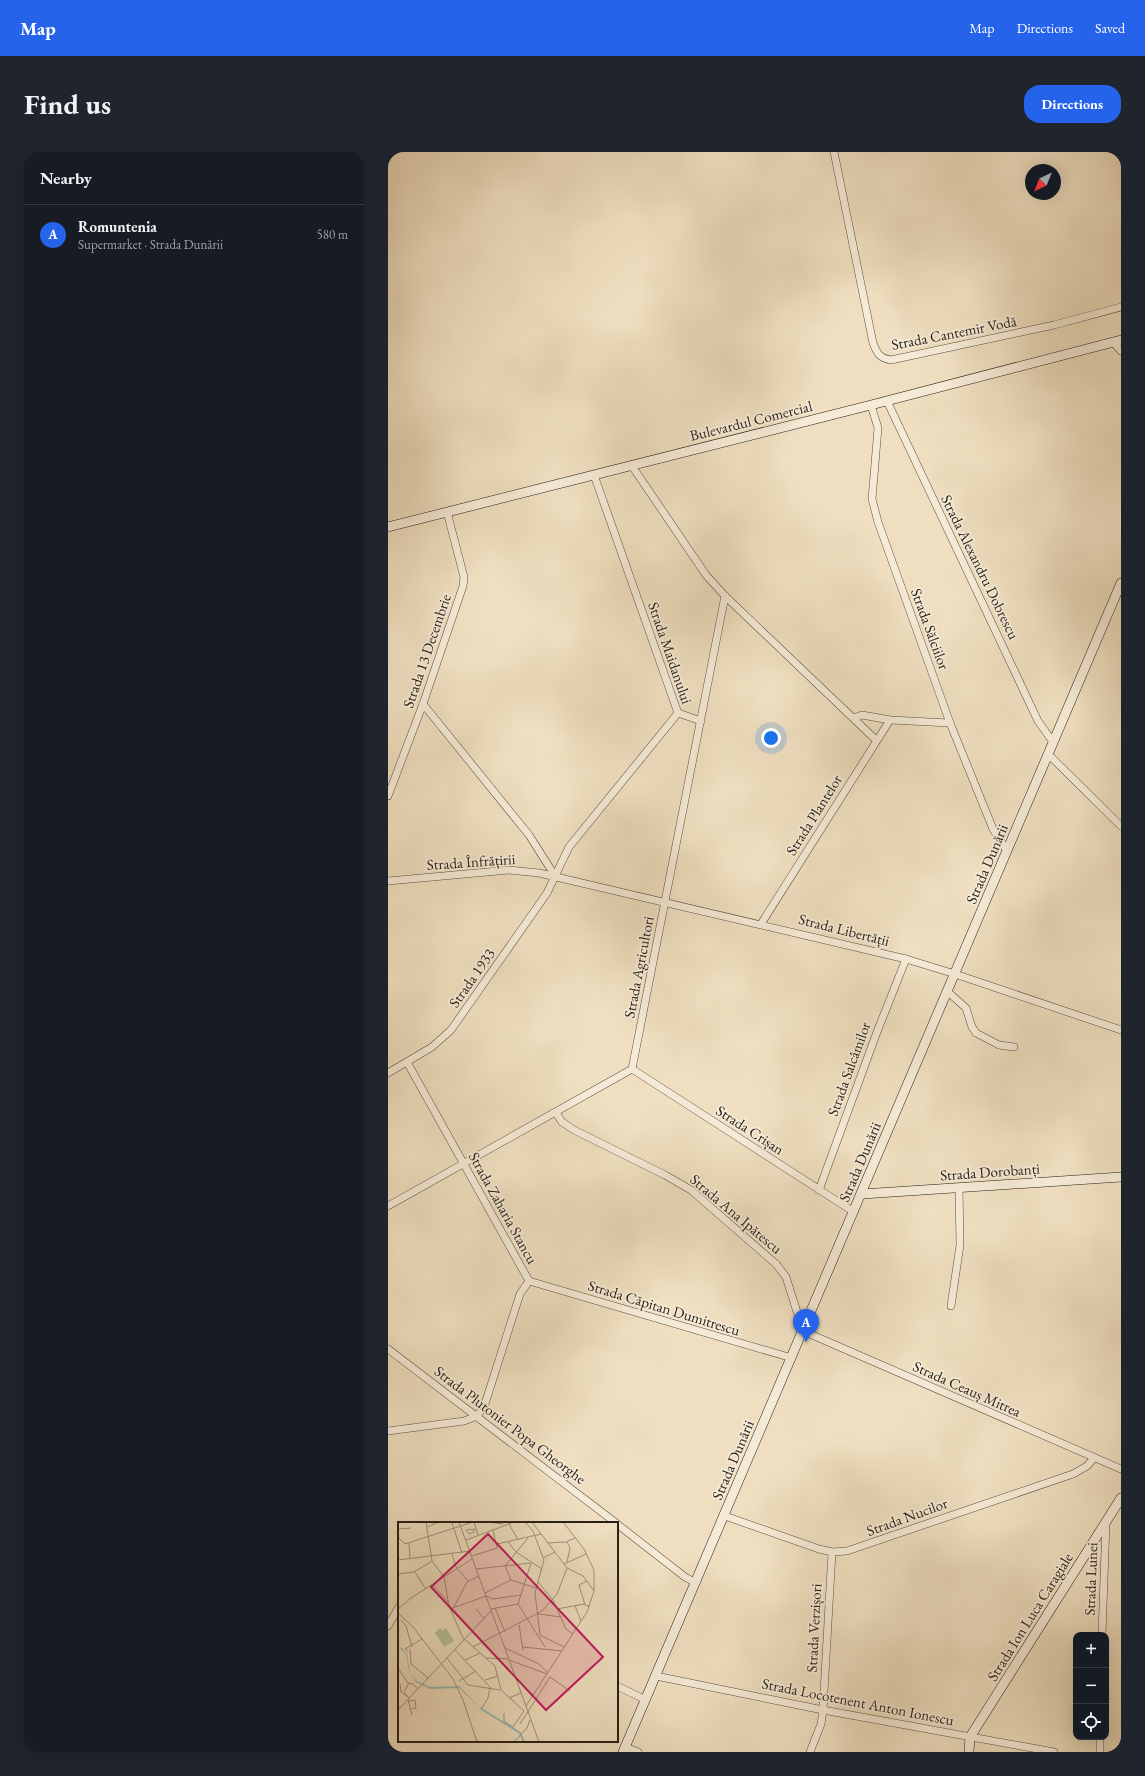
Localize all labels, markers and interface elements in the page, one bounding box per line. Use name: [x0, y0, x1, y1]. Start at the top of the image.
text: Map: [20, 16, 56, 41]
text: Map: [969, 19, 995, 37]
text: Directions: [1017, 19, 1073, 37]
text: Saved: [1095, 19, 1125, 37]
button: Directions: [1024, 85, 1121, 123]
text: Find us: [24, 86, 111, 122]
north arrow: [1025, 164, 1061, 200]
text: Nearby: [40, 167, 92, 189]
text: Romuntenia: [78, 217, 157, 236]
text: A: [48, 226, 58, 243]
text: 580 m: [317, 226, 348, 243]
text: Supermarket · Strada Dunării: [78, 236, 223, 253]
street label: Strada Cantemir Vodă: [890, 311, 1018, 354]
street label: Bulevardul Comercial: [688, 396, 814, 445]
street label: Strada Alexandru Dobrescu: [937, 491, 1024, 642]
street label: Strada Sălciilor: [907, 585, 954, 672]
street label: Strada 13 Decembrie: [398, 591, 455, 710]
street label: Strada Maidanului: [644, 599, 697, 707]
your location: [761, 728, 781, 748]
street label: Strada Plantelor: [781, 771, 846, 859]
street label: Strada Dunării: [961, 821, 1012, 907]
street label: Strada Înfrățirii: [426, 849, 516, 874]
street label: Strada Libertății: [797, 909, 892, 950]
street label: Strada Agricultori: [619, 914, 658, 1019]
street label: Strada 1933: [444, 944, 499, 1011]
street label: Strada Salcâmilor: [823, 1019, 874, 1119]
street label: Strada Crișan: [713, 1101, 788, 1159]
street label: Strada Dunării: [834, 1119, 885, 1205]
street label: Strada Zaharia Stancu: [465, 1148, 542, 1267]
street label: Strada Dorobanți: [939, 1159, 1041, 1184]
street label: Strada Ana Ipătescu: [686, 1170, 786, 1258]
street label: Strada Căpitan Dumitrescu: [586, 1275, 743, 1340]
pin: A: [793, 1309, 819, 1342]
street label: Strada Ceauș Mitrea: [910, 1356, 1024, 1421]
street label: Strada Plutonier Popa Gheorghe: [431, 1361, 590, 1488]
street label: Strada Dunării: [707, 1417, 758, 1503]
street label: Strada Nucilor: [864, 1493, 950, 1540]
inset map: [398, 1522, 618, 1742]
street label: Strada Lunei: [1080, 1542, 1101, 1616]
street label: Strada Ion Luca Caragiale: [982, 1549, 1077, 1684]
street label: Strada Verzișori: [802, 1583, 825, 1673]
map controls: [1073, 1632, 1109, 1740]
button: +: [1073, 1632, 1109, 1668]
button: −: [1073, 1668, 1109, 1704]
street label: Strada Locotenent Anton Ionescu: [761, 1674, 956, 1729]
button: locate: [1073, 1704, 1109, 1740]

